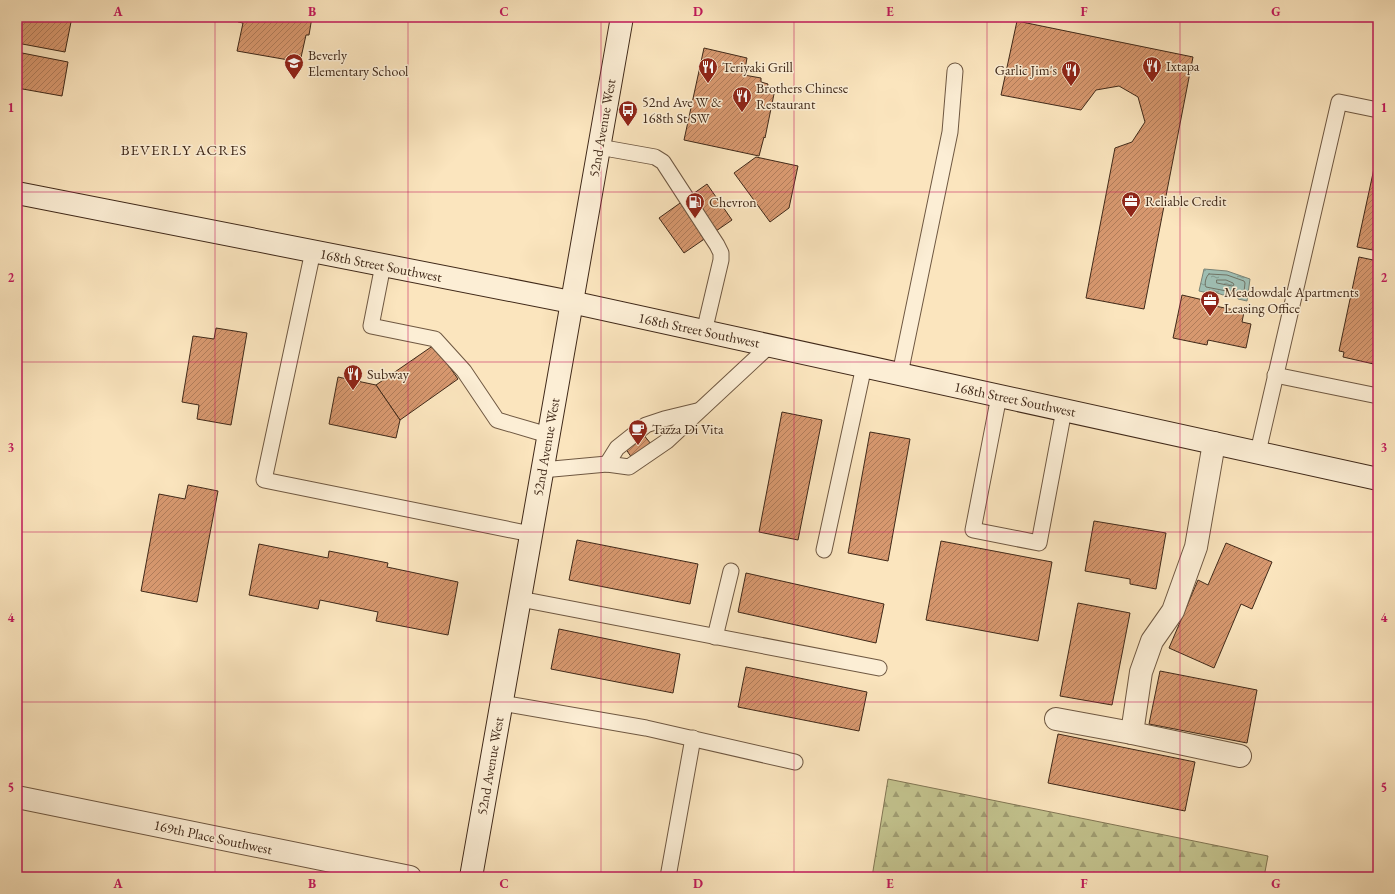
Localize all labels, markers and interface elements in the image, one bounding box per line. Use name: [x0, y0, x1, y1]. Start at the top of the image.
text: A: [112, 3, 123, 20]
text: B: [308, 3, 316, 20]
text: C: [499, 3, 509, 20]
text: D: [693, 3, 703, 20]
text: E: [886, 3, 894, 20]
text: F: [1080, 3, 1088, 20]
text: G: [1271, 3, 1281, 20]
place label: Beverly Elementary School: [308, 46, 409, 80]
school or university icon: Beverly Elementary School: [283, 52, 305, 80]
restaurant icon: Ixtapa: [1141, 55, 1163, 83]
restaurant icon: Teriyaki Grill: [697, 56, 719, 84]
place label: Ixtapa: [1166, 57, 1200, 75]
place label: Teriyaki Grill: [722, 58, 793, 76]
restaurant icon: Garlic Jim's: [1060, 59, 1082, 87]
place label: Garlic Jim's: [995, 61, 1057, 79]
street label: 52nd Avenue West: [584, 77, 620, 179]
place label: Brothers Chinese Restaurant: [756, 79, 849, 113]
restaurant icon: Brothers Chinese Restaurant: [731, 85, 753, 113]
place label: 52nd Ave W & 168th St SW: [642, 93, 722, 127]
text: 1: [8, 99, 15, 116]
bus stop icon: 52nd Ave W & 168th St SW: [617, 99, 639, 127]
text: 1: [1381, 99, 1388, 116]
district label: BEVERLY ACRES: [121, 140, 247, 159]
office icon: Reliable Credit: [1120, 190, 1142, 218]
fuel station icon: Chevron: [684, 191, 706, 219]
place label: Reliable Credit: [1145, 192, 1227, 210]
place label: Chevron: [709, 193, 757, 211]
street label: 168th Street Southwest: [319, 244, 444, 286]
text: 2: [8, 269, 15, 286]
text: 2: [1381, 269, 1388, 286]
place label: Meadowdale Apartments Leasing Office: [1224, 283, 1359, 317]
office icon: Meadowdale Apartments Leasing Office: [1199, 289, 1221, 317]
street label: 168th Street Southwest: [637, 308, 762, 352]
restaurant icon: Subway: [342, 363, 364, 391]
place label: Subway: [367, 365, 410, 383]
street label: 168th Street Southwest: [953, 377, 1078, 421]
street label: 52nd Avenue West: [528, 396, 564, 498]
cafe icon: Tazza Di Vita: [627, 418, 649, 446]
place label: Tazza Di Vita: [652, 420, 724, 438]
text: 3: [8, 439, 15, 456]
text: 3: [1381, 439, 1388, 456]
text: 4: [8, 609, 15, 626]
text: 4: [1381, 609, 1388, 626]
street label: 52nd Avenue West: [472, 715, 508, 817]
text: 5: [8, 779, 14, 796]
text: 5: [1381, 779, 1387, 796]
street label: 169th Place Southwest: [152, 816, 274, 858]
text: A: [112, 875, 123, 892]
text: B: [308, 875, 316, 892]
text: C: [499, 875, 509, 892]
text: D: [693, 875, 703, 892]
text: E: [886, 875, 894, 892]
text: F: [1080, 875, 1088, 892]
text: G: [1271, 875, 1281, 892]

